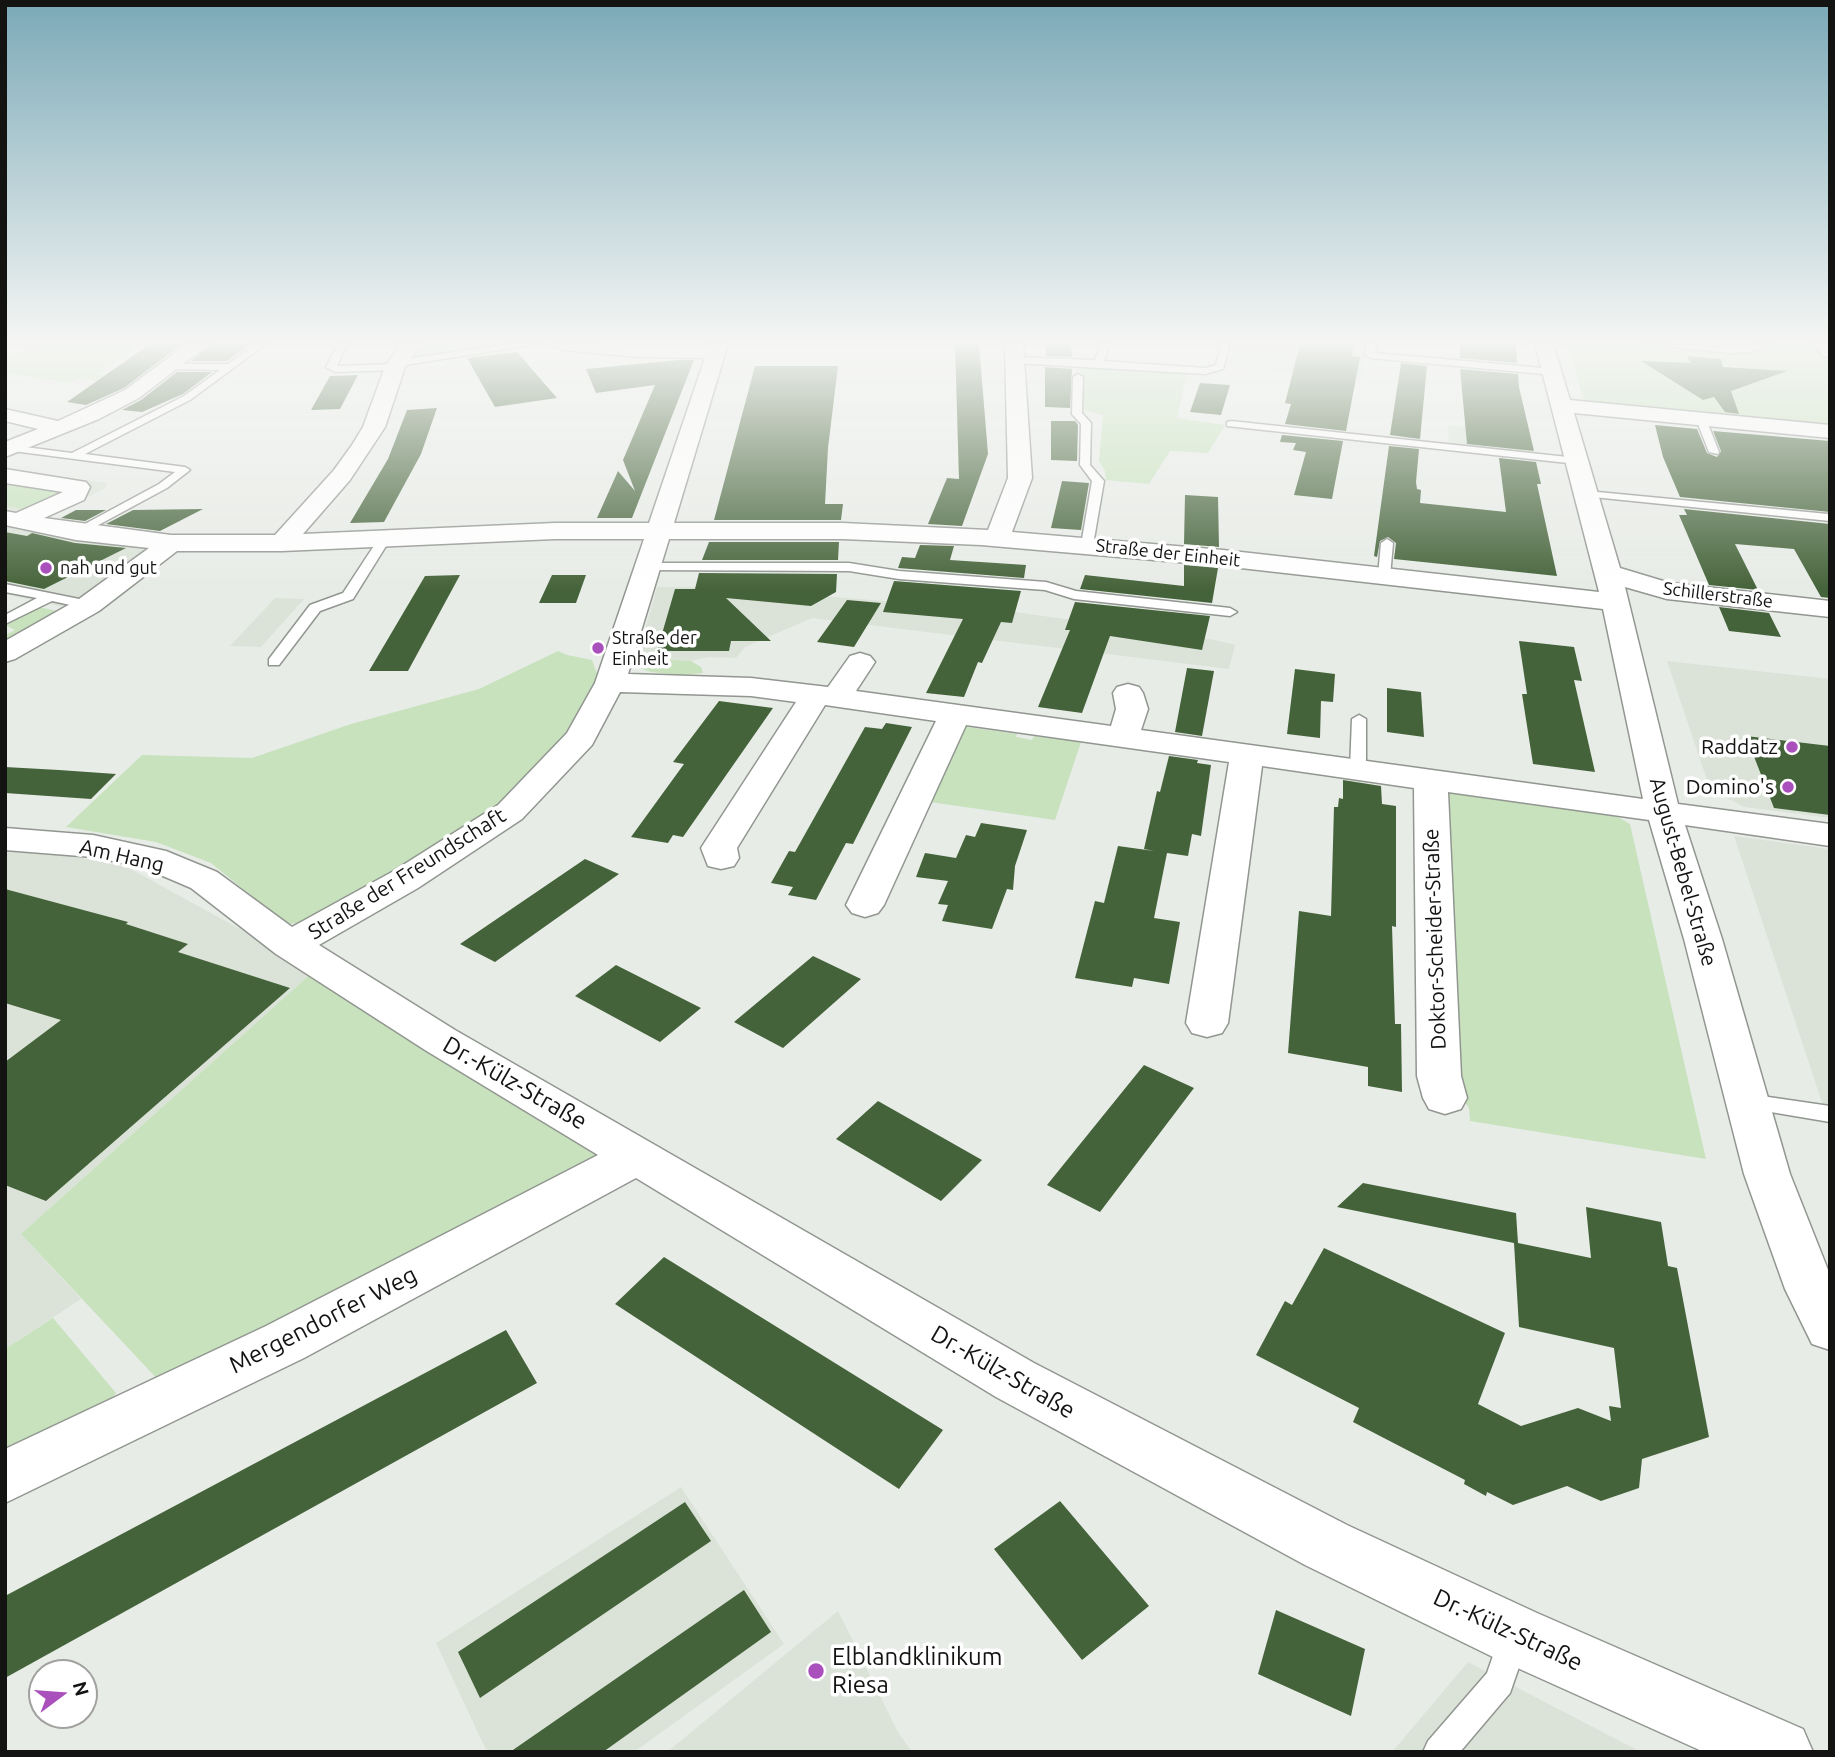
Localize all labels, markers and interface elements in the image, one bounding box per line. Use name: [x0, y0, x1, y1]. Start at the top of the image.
street label: Straße der Einheit: [1095, 535, 1241, 571]
place label: nah und gut: [60, 557, 157, 579]
marker: nah und gut: [38, 560, 54, 576]
street label: Schillerstraße: [1662, 578, 1774, 612]
place label: Straße der Einheit: [612, 627, 697, 670]
marker: Straße der Einheit: [590, 640, 606, 656]
place label: Raddatz: [1701, 734, 1778, 760]
marker: Raddatz: [1784, 739, 1800, 755]
place label: Domino's: [1686, 774, 1774, 800]
street label: August-Bebel-Straße: [1644, 775, 1722, 969]
marker: Domino's: [1780, 779, 1796, 795]
street label: Straße der Freundschaft: [304, 803, 510, 945]
street label: Doktor-Scheider-Straße: [1419, 828, 1451, 1050]
street label: Am Hang: [77, 834, 167, 878]
street label: Dr.-Külz-Straße: [438, 1030, 592, 1136]
street label: Mergendorfer Weg: [224, 1260, 422, 1380]
street label: Dr.-Külz-Straße: [926, 1319, 1080, 1425]
street label: Dr.-Külz-Straße: [1429, 1583, 1587, 1677]
place label: Elblandklinikum Riesa: [832, 1643, 1002, 1699]
north arrow: [28, 1659, 98, 1729]
marker: Elblandklinikum Riesa: [806, 1661, 826, 1681]
text: N: [69, 1679, 94, 1699]

